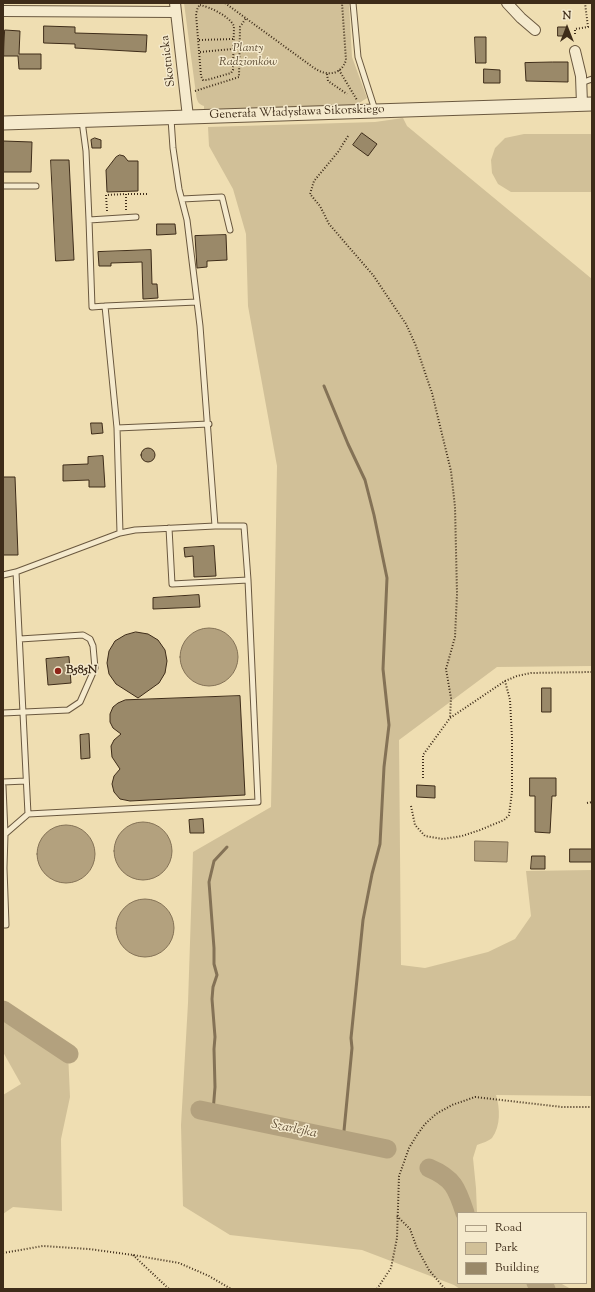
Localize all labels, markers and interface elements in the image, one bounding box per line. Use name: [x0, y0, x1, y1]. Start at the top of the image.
north arrow: [547, 8, 587, 48]
text: N: [563, 8, 571, 24]
street label: Skotnicka: [159, 34, 179, 88]
park label: Planty Radzionków: [219, 42, 277, 70]
street label: Generała Władysława Sikorskiego: [209, 103, 385, 123]
place label: B585N: [66, 664, 97, 678]
marker: B585N: [53, 666, 63, 676]
water label: Szarlejka: [270, 1118, 318, 1142]
legend: [457, 1212, 587, 1284]
text: Road: [495, 1219, 522, 1237]
text: Park: [495, 1239, 518, 1257]
text: Building: [495, 1259, 539, 1277]

